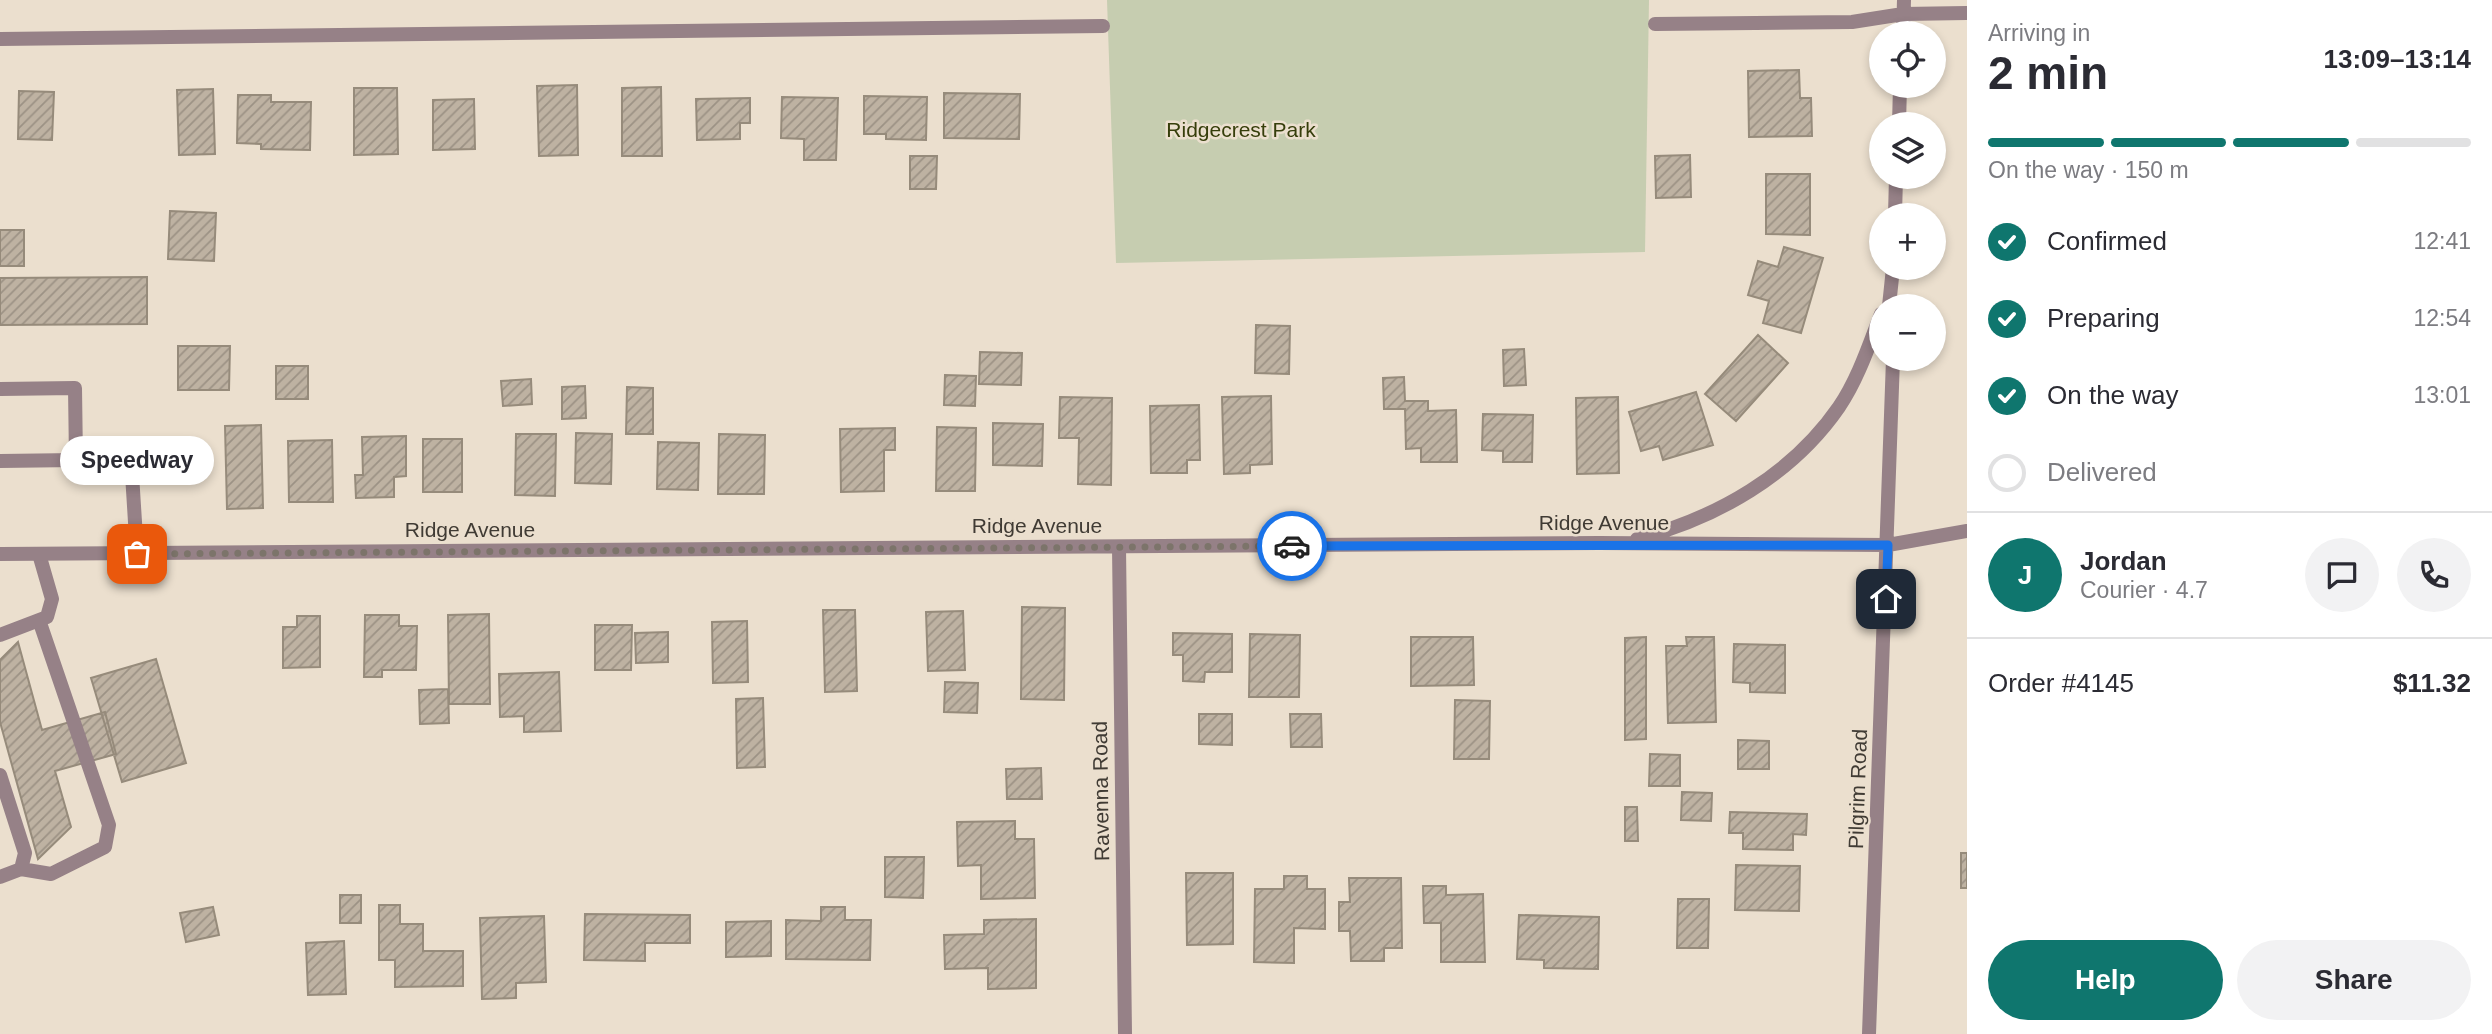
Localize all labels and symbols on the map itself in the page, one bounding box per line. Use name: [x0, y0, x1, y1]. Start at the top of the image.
park label: Ridgecrest Park: [1166, 118, 1316, 141]
callout: Speedway: [60, 435, 214, 484]
courier: [1257, 511, 1327, 581]
street label: Ridge Avenue: [1539, 511, 1669, 534]
street label: Ridge Avenue: [972, 514, 1102, 537]
street label: Ridge Avenue: [405, 518, 535, 541]
pin: [107, 524, 167, 584]
pin: [1856, 569, 1916, 629]
street label: Ravenna Road: [1088, 721, 1113, 861]
street label: Pilgrim Road: [1844, 729, 1871, 849]

